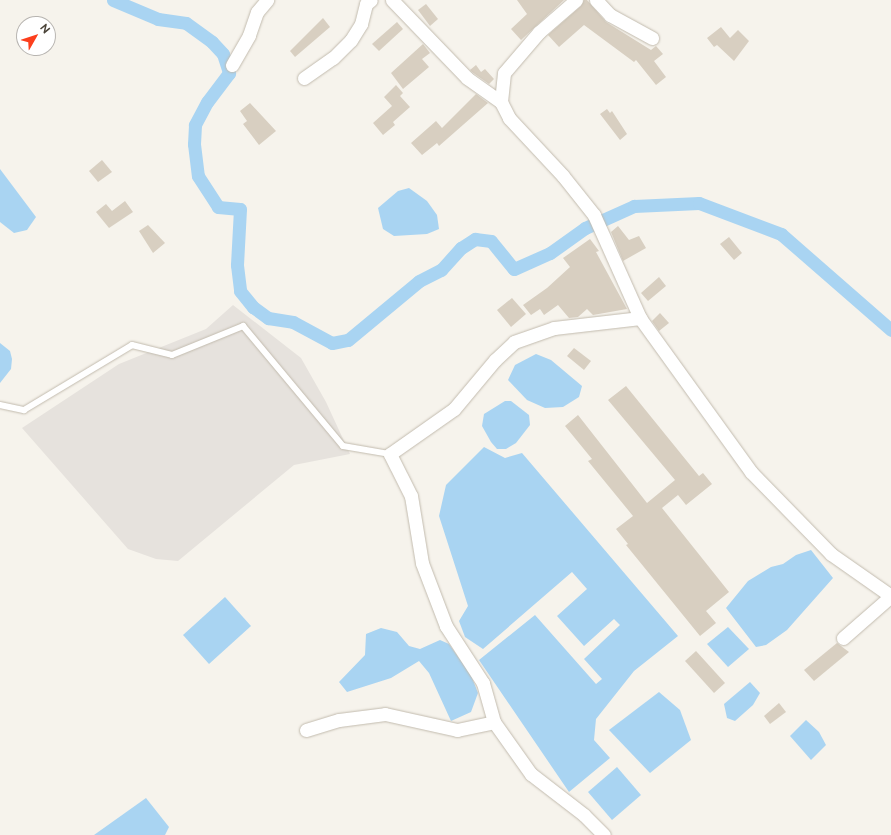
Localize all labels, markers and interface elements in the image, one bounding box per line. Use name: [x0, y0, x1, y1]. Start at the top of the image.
north arrow: [16, 16, 56, 56]
text: N: [37, 21, 53, 36]

